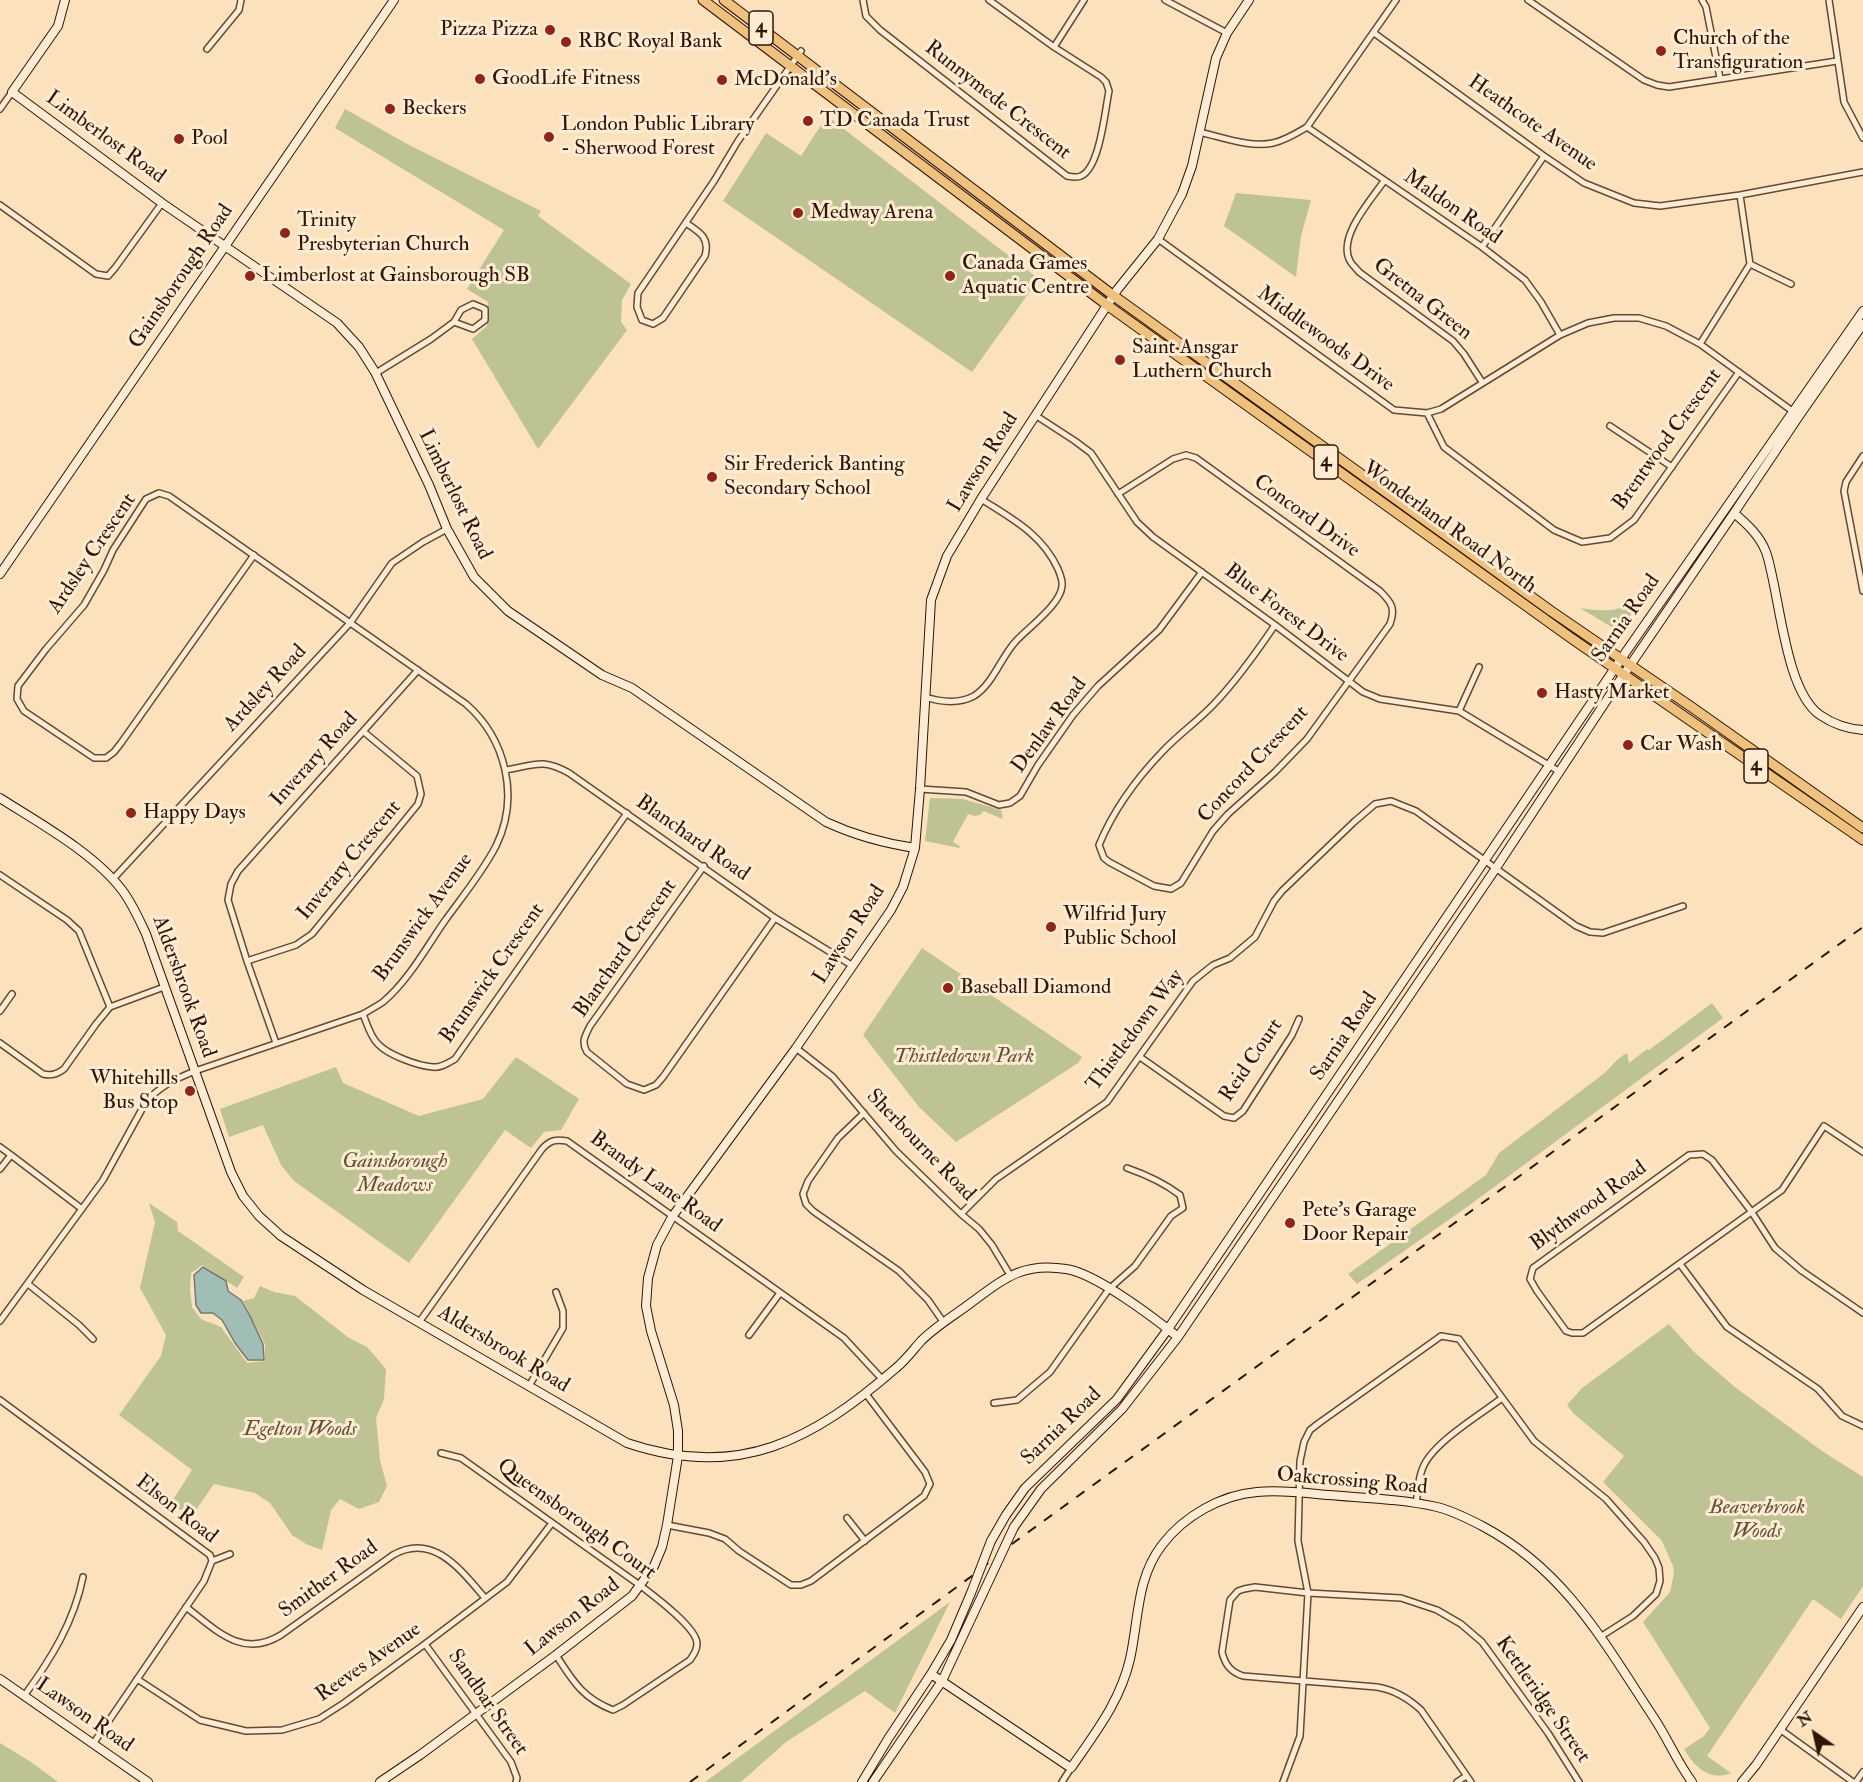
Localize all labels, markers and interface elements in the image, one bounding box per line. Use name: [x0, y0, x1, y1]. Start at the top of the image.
road number: 4: [749, 11, 773, 45]
place label: Pizza Pizza: [440, 17, 538, 43]
marker: Pizza Pizza: [543, 23, 557, 37]
place label: Church of the Transfiguration: [1673, 26, 1803, 76]
place label: RBC Royal Bank: [578, 29, 722, 55]
marker: RBC Royal Bank: [559, 35, 573, 49]
street label: Runnymede Crescent: [919, 36, 1075, 166]
marker: Church of the Transfiguration: [1654, 44, 1668, 58]
place label: GoodLife Fitness: [492, 66, 640, 92]
place label: McDonald's: [734, 67, 837, 93]
street label: Heathcote Avenue: [1463, 70, 1601, 178]
marker: GoodLife Fitness: [473, 72, 487, 86]
marker: McDonald's: [715, 73, 729, 87]
street label: Limberlost Road: [40, 86, 170, 190]
place label: Beckers: [402, 96, 467, 122]
marker: Beckers: [383, 102, 397, 116]
place label: TD Canada Trust: [820, 108, 970, 134]
place label: London Public Library - Sherwood Forest: [561, 112, 754, 162]
marker: TD Canada Trust: [801, 114, 815, 128]
place label: Pool: [191, 126, 228, 152]
marker: London Public Library - Sherwood Forest: [542, 130, 556, 144]
marker: Pool: [172, 132, 186, 146]
street label: Maldon Road: [1398, 165, 1506, 251]
street label: Gainsborough Road: [124, 200, 240, 354]
place label: Medway Arena: [810, 200, 933, 226]
marker: Medway Arena: [791, 206, 805, 220]
place label: Trinity Presbyterian Church: [297, 208, 469, 258]
marker: Trinity Presbyterian Church: [278, 226, 292, 240]
place label: Canada Games Aquatic Centre: [962, 251, 1089, 301]
street label: Gretna Green: [1367, 254, 1477, 346]
place label: Limberlost at Gainsborough SB: [262, 263, 530, 289]
marker: Limberlost at Gainsborough SB: [243, 269, 257, 283]
marker: Canada Games Aquatic Centre: [943, 269, 957, 283]
street label: Middlewoods Drive: [1251, 282, 1399, 398]
place label: Saint Ansgar Luthern Church: [1132, 335, 1272, 385]
marker: Saint Ansgar Luthern Church: [1113, 353, 1127, 367]
street label: Brentwood Crescent: [1608, 364, 1728, 516]
street label: Lawson Road: [943, 408, 1025, 518]
street label: Limberlost Road: [412, 426, 496, 564]
road number: 4: [1314, 445, 1338, 479]
place label: Sir Frederick Banting Secondary School: [724, 452, 905, 502]
street label: Wonderland Road North: [1357, 456, 1541, 600]
marker: Sir Frederick Banting Secondary School: [705, 470, 719, 484]
street label: Concord Drive: [1248, 470, 1364, 564]
street label: Ardsley Crescent: [43, 489, 143, 619]
street label: Blue Forest Drive: [1219, 559, 1353, 669]
street label: Sarnia Road: [1588, 570, 1666, 668]
street label: Ardsley Road: [219, 640, 313, 738]
street label: Denlaw Road: [1007, 673, 1093, 779]
place label: Hasty Market: [1554, 680, 1669, 706]
marker: Hasty Market: [1535, 686, 1549, 700]
street label: Concord Crescent: [1193, 701, 1315, 829]
street label: Inverary Road: [266, 708, 364, 812]
place label: Car Wash: [1640, 732, 1722, 758]
marker: Car Wash: [1621, 738, 1635, 752]
road number: 4: [1744, 749, 1768, 783]
street label: Blanchard Road: [630, 791, 754, 887]
street label: Inverary Crescent: [293, 796, 407, 926]
place label: Happy Days: [143, 800, 246, 826]
marker: Happy Days: [124, 806, 138, 820]
street label: Brunswick Avenue: [369, 849, 479, 987]
street label: Blanchard Crescent: [569, 875, 683, 1023]
street label: Lawson Road: [809, 881, 891, 989]
street label: Brunswick Crescent: [435, 899, 551, 1049]
place label: Wilfrid Jury Public School: [1063, 902, 1177, 952]
street label: Aldersbrook Road: [146, 913, 220, 1061]
marker: Wilfrid Jury Public School: [1044, 920, 1058, 934]
street label: Thistledown Way: [1082, 965, 1190, 1097]
place label: Baseball Diamond: [960, 975, 1111, 1001]
marker: Baseball Diamond: [941, 981, 955, 995]
street label: Sarnia Road: [1306, 988, 1384, 1086]
street label: Reid Court: [1215, 1015, 1289, 1107]
park label: Thistledown Park: [894, 1044, 1034, 1070]
place label: Whitehills Bus Stop: [90, 1066, 178, 1116]
marker: Whitehills Bus Stop: [183, 1084, 197, 1098]
street label: Sherbourne Road: [860, 1085, 980, 1207]
street label: Brandy Lane Road: [584, 1127, 726, 1239]
park label: Gainsborough Meadows: [342, 1149, 448, 1199]
street label: Blythwood Road: [1526, 1156, 1652, 1258]
place label: Pete's Garage Door Repair: [1302, 1198, 1417, 1248]
marker: Pete's Garage Door Repair: [1283, 1216, 1297, 1230]
street label: Aldersbrook Road: [433, 1301, 573, 1399]
street label: Sarnia Road: [1017, 1383, 1107, 1471]
park label: Egelton Woods: [243, 1417, 357, 1443]
street label: Queensborough Court: [492, 1454, 660, 1586]
street label: Oakcrossing Road: [1276, 1463, 1428, 1501]
street label: Elson Road: [130, 1470, 222, 1550]
park label: Beaverbrook Woods: [1709, 1495, 1805, 1545]
street label: Smither Road: [275, 1536, 383, 1624]
street label: Lawson Road: [521, 1573, 625, 1663]
street label: Reeves Avenue: [312, 1618, 426, 1708]
street label: Kettleridge Street: [1489, 1632, 1595, 1768]
street label: Sandbar Street: [441, 1645, 533, 1761]
street label: Lawson Road: [30, 1673, 138, 1759]
north arrow: [1785, 1704, 1845, 1764]
text: N: [1793, 1707, 1816, 1731]

